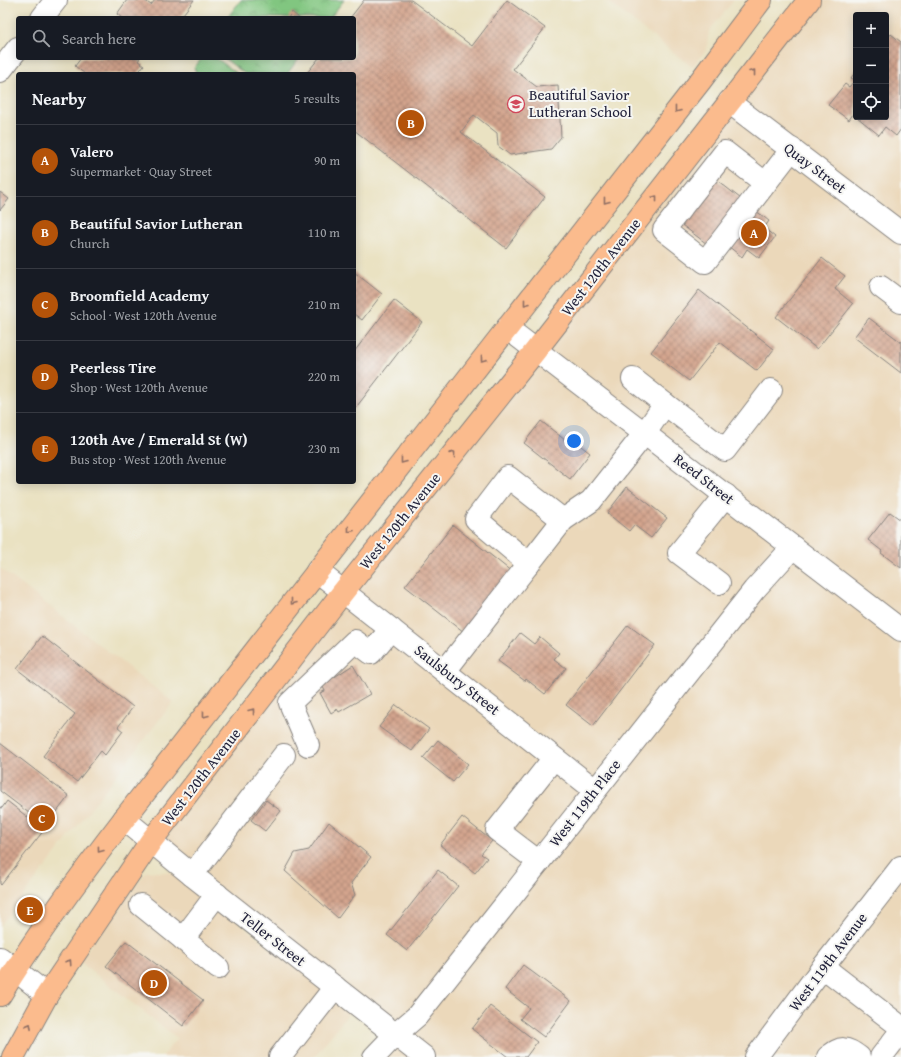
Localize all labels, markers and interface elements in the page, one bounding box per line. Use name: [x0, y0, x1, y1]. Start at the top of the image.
map controls: [853, 12, 889, 120]
button: +: [853, 12, 889, 48]
search box: [16, 16, 356, 60]
icon: search: [30, 27, 52, 49]
text: Search here: [62, 28, 136, 49]
button: −: [853, 48, 889, 84]
one-way arrow: [749, 69, 756, 76]
place label: Beautiful Savior Lutheran School: [529, 84, 632, 122]
button: locate: [853, 84, 889, 120]
text: Nearby: [32, 86, 86, 111]
text: 5 results: [294, 89, 340, 108]
school or university icon: Beautiful Savior Lutheran School: [506, 94, 526, 114]
one-way arrow: [674, 106, 681, 113]
pin: B: [398, 108, 424, 138]
street label: Quay Street: [780, 137, 851, 198]
text: Valero: [70, 141, 114, 162]
text: A: [41, 151, 49, 170]
text: 90 m: [314, 151, 340, 170]
text: Supermarket · Quay Street: [70, 162, 212, 181]
one-way arrow: [650, 195, 657, 202]
one-way arrow: [604, 196, 611, 203]
text: Beautiful Savior Lutheran: [70, 213, 243, 234]
street label: West 120th Avenue: [556, 214, 645, 320]
pin: A: [741, 218, 767, 248]
text: B: [41, 223, 49, 242]
text: 110 m: [308, 223, 340, 242]
text: Church: [70, 234, 109, 253]
text: Broomfield Academy: [70, 285, 209, 306]
text: C: [41, 295, 49, 314]
text: 210 m: [308, 295, 340, 314]
one-way arrow: [524, 299, 531, 306]
text: School · West 120th Avenue: [70, 306, 217, 325]
one-way arrow: [481, 354, 488, 361]
text: Peerless Tire: [70, 357, 156, 378]
text: D: [41, 367, 49, 386]
text: 220 m: [308, 367, 340, 386]
text: Shop · West 120th Avenue: [70, 378, 208, 397]
text: 120th Ave / Emerald St (W): [70, 429, 247, 450]
your location: [564, 431, 584, 451]
text: E: [42, 439, 48, 458]
text: 230 m: [308, 439, 340, 458]
street label: Reed Street: [669, 448, 740, 509]
text: Bus stop · West 120th Avenue: [70, 450, 226, 469]
one-way arrow: [448, 452, 455, 459]
one-way arrow: [401, 456, 408, 463]
street label: West 120th Avenue: [354, 468, 445, 573]
one-way arrow: [347, 525, 354, 532]
one-way arrow: [291, 597, 298, 604]
street label: Saulsbury Street: [410, 639, 505, 720]
one-way arrow: [247, 708, 254, 715]
one-way arrow: [202, 711, 209, 718]
street label: West 120th Avenue: [156, 724, 245, 830]
street label: West 119th Place: [544, 755, 625, 851]
pin: C: [29, 803, 55, 833]
one-way arrow: [97, 846, 105, 853]
pin: E: [17, 895, 43, 925]
street label: Teller Street: [236, 906, 311, 971]
street label: West 119th Avenue: [784, 908, 872, 1015]
one-way arrow: [64, 960, 71, 967]
pin: D: [141, 968, 167, 998]
one-way arrow: [25, 1022, 32, 1030]

